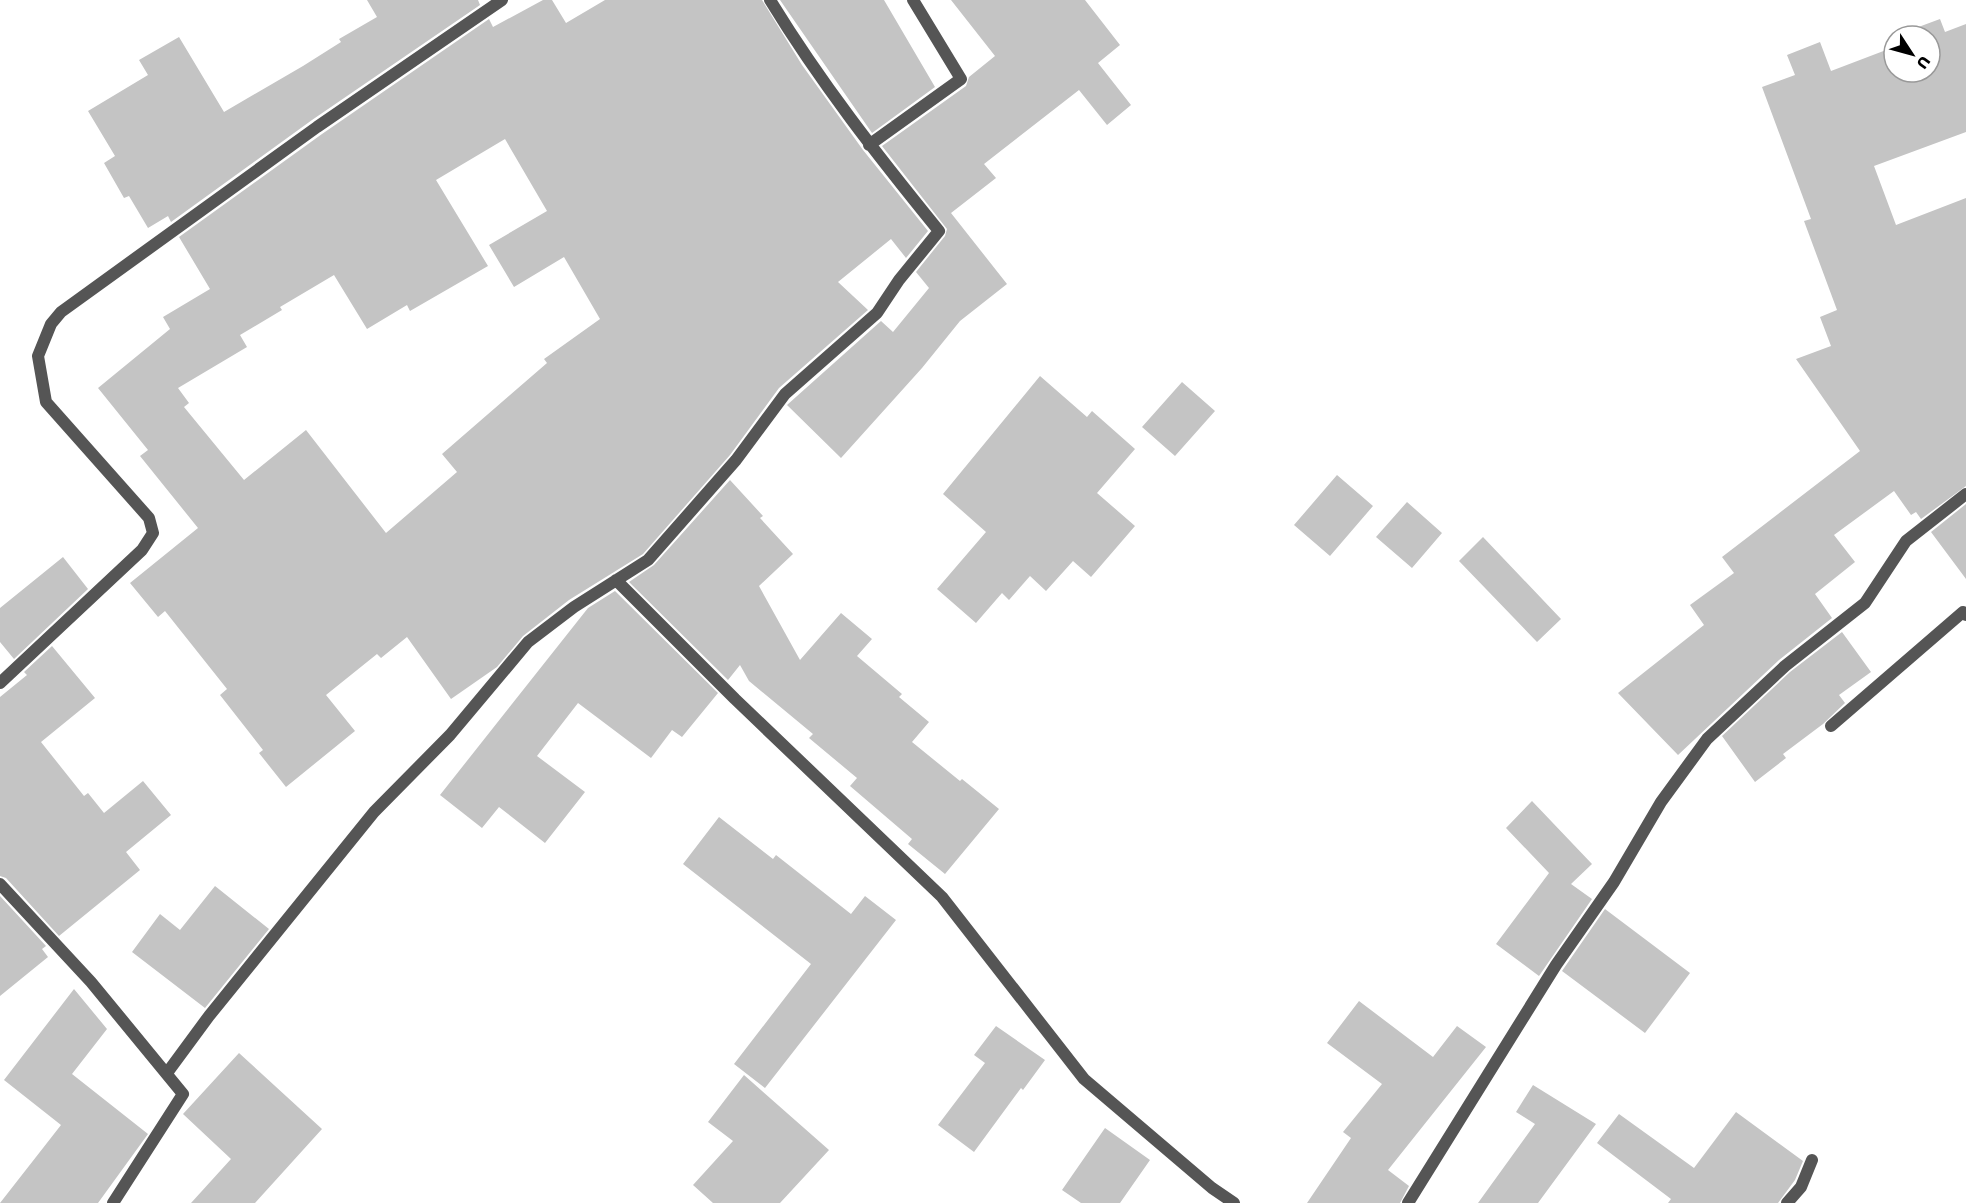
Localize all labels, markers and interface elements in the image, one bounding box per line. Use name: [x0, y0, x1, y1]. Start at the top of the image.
north arrow: [1882, 24, 1942, 84]
text: U: [1913, 52, 1935, 73]

